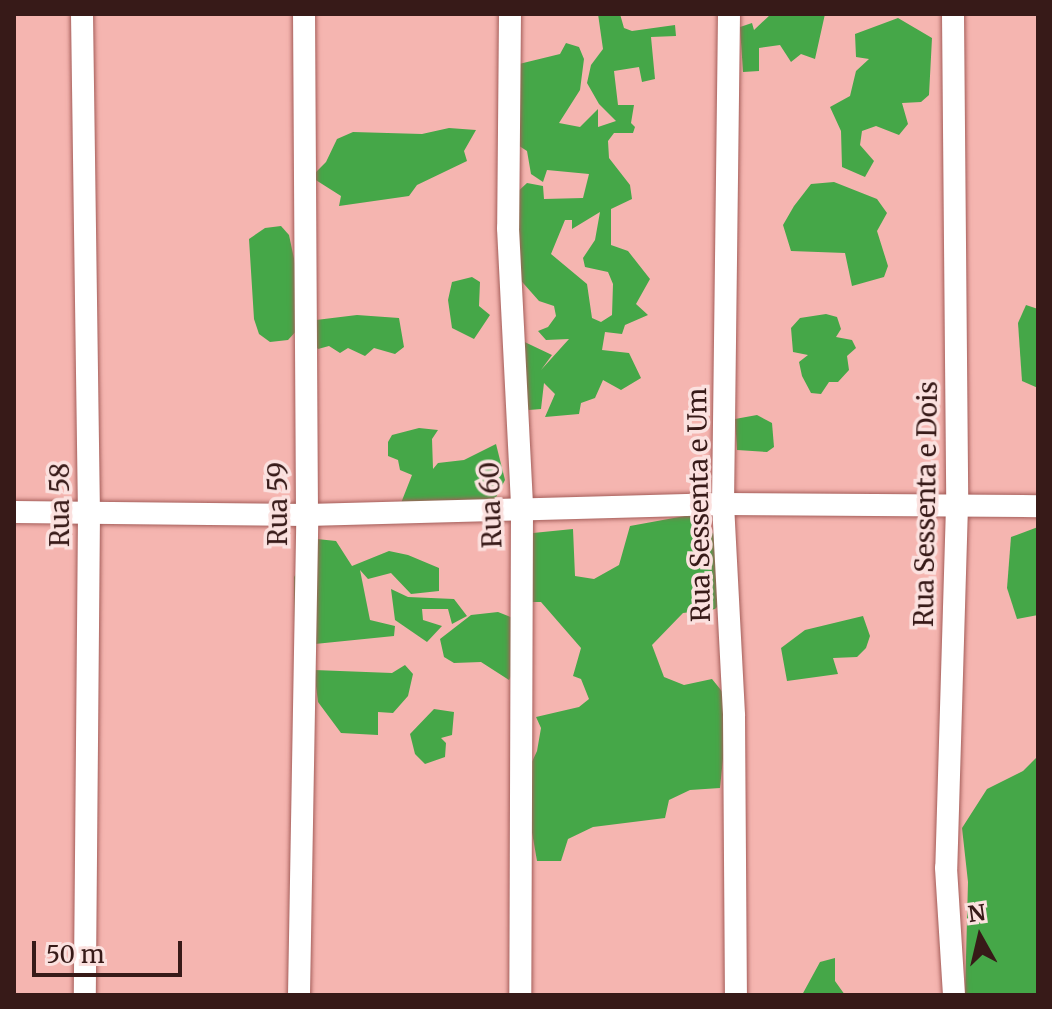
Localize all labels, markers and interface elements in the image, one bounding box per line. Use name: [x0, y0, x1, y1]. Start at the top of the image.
street label: Rua Sessenta e Dois: [908, 381, 944, 627]
street label: Rua Sessenta e Um: [681, 388, 717, 622]
street label: Rua 60: [474, 461, 508, 549]
street label: Rua 59: [262, 462, 294, 546]
street label: Rua 58: [44, 463, 76, 547]
north arrow: [940, 897, 1020, 977]
text: N: [966, 898, 987, 928]
scale bar: [36, 925, 186, 975]
text: 50 m: [46, 939, 105, 970]

